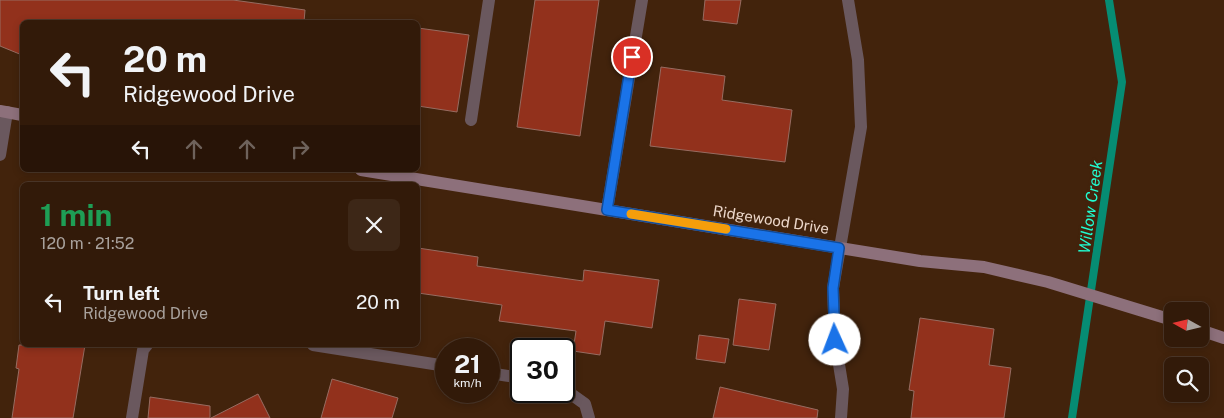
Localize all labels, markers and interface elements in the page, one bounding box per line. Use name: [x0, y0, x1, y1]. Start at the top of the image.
pin: [611, 36, 653, 78]
text: 20 m: [123, 39, 207, 80]
icon: left: [40, 40, 105, 105]
icon: arrive: [618, 43, 646, 71]
text: Ridgewood Drive: [123, 81, 295, 107]
icon: left: [127, 135, 155, 163]
icon: ahead: [180, 135, 208, 163]
icon: ahead: [233, 135, 261, 163]
icon: right: [286, 135, 314, 163]
water label: Willow Creek: [1075, 159, 1107, 255]
text: 1 min: [40, 197, 112, 233]
button: close: [348, 199, 400, 251]
street label: Ridgewood Drive: [712, 202, 830, 237]
text: 120 m · 21:52: [40, 234, 134, 253]
text: Turn left: [83, 282, 160, 304]
icon: left: [40, 288, 68, 316]
text: 20 m: [356, 291, 400, 313]
north arrow: [1164, 302, 1209, 348]
map controls: [1164, 302, 1209, 402]
text: Ridgewood Drive: [83, 304, 208, 323]
position arrow: [808, 313, 860, 365]
speed limit sign: 30: [510, 338, 575, 403]
text: 21: [454, 349, 481, 379]
button: search: [1164, 357, 1209, 402]
text: km/h: [453, 376, 482, 390]

